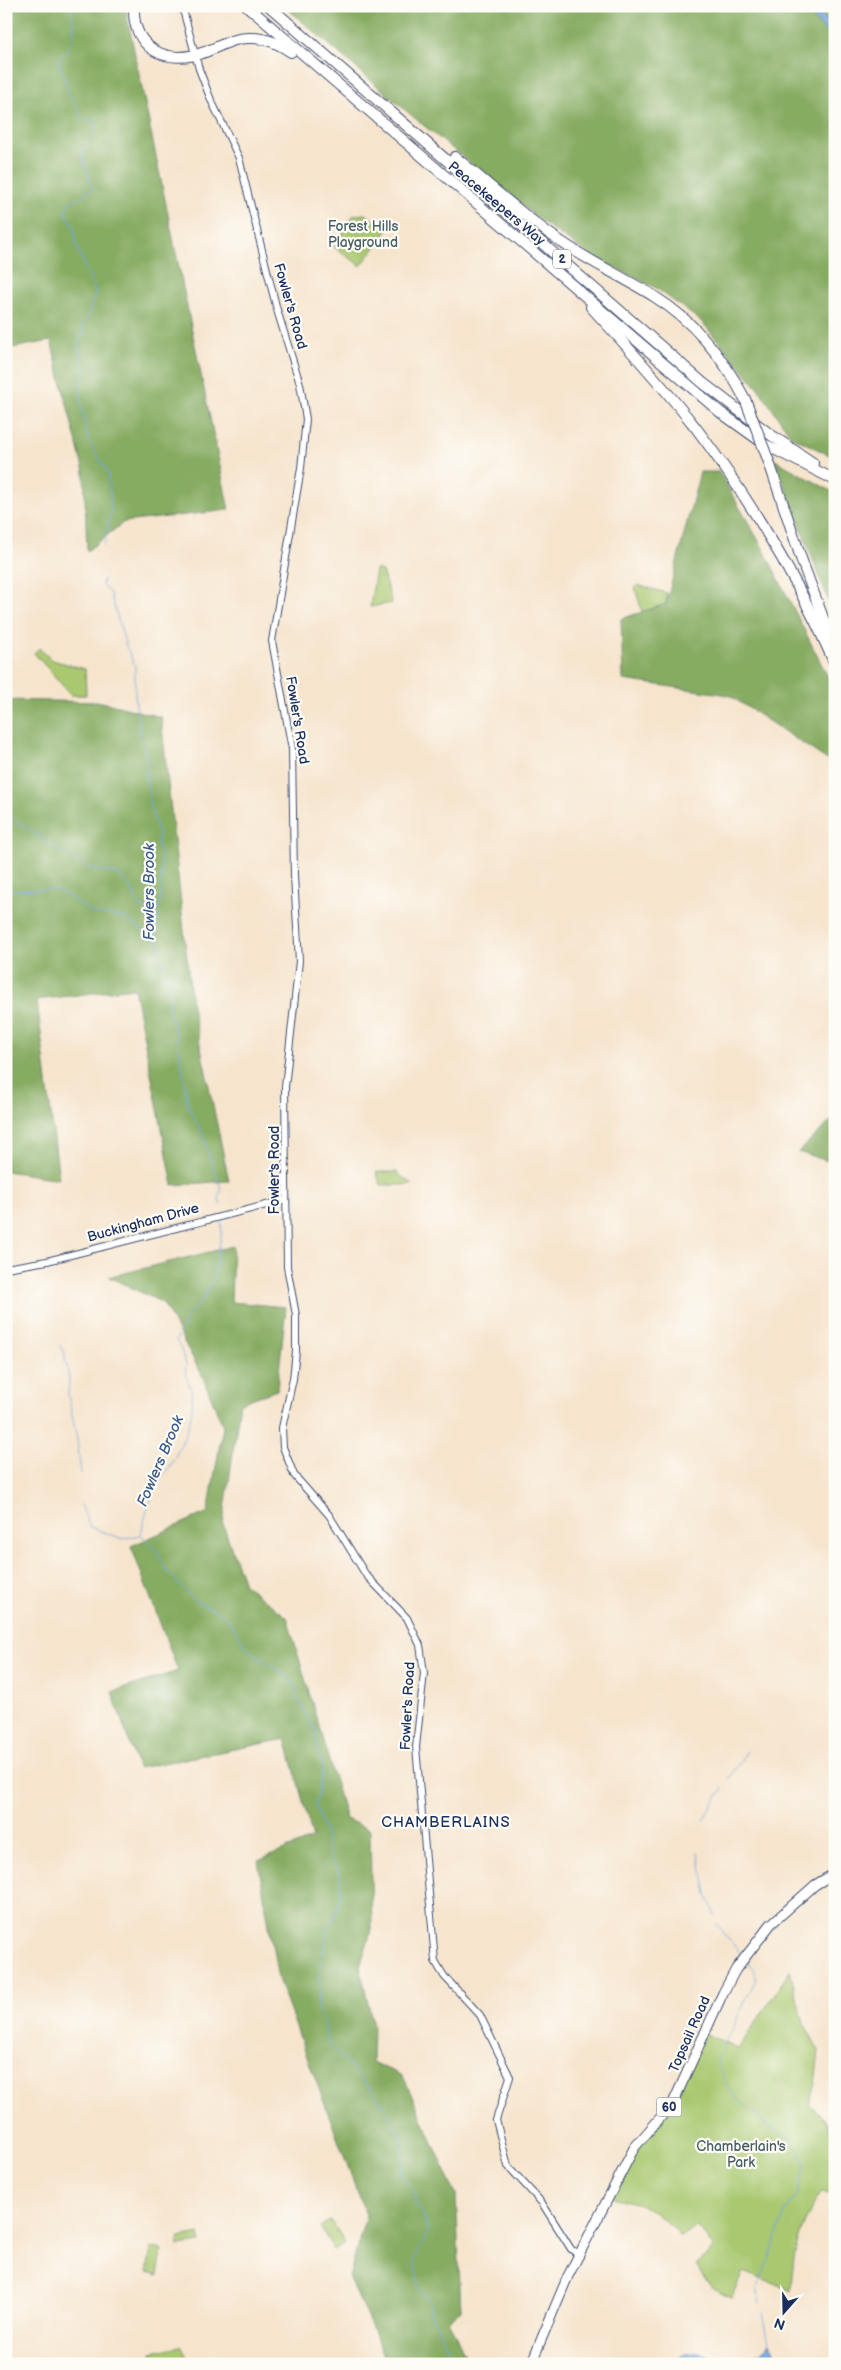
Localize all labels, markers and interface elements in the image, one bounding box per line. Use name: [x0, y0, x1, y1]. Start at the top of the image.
street label: Peacekeepers Way: [445, 158, 549, 249]
park label: Forest Hills Playground: [328, 218, 398, 251]
road number: 2: [553, 250, 571, 268]
street label: Fowler's Road: [270, 261, 311, 351]
street label: Fowler's Road: [282, 675, 313, 765]
water label: Fowlers Brook: [140, 843, 159, 941]
street label: Fowler's Road: [266, 1126, 283, 1214]
street label: Buckingham Drive: [85, 1199, 201, 1246]
water label: Fowlers Brook: [133, 1412, 188, 1510]
street label: Fowler's Road: [397, 1661, 418, 1751]
district label: CHAMBERLAINS: [381, 1813, 511, 1832]
street label: Topsail Road: [665, 1993, 714, 2075]
road number: 60: [656, 2098, 682, 2116]
park label: Chamberlain's Park: [696, 2138, 786, 2171]
north arrow: [758, 2288, 808, 2338]
text: N: [772, 2314, 788, 2334]

